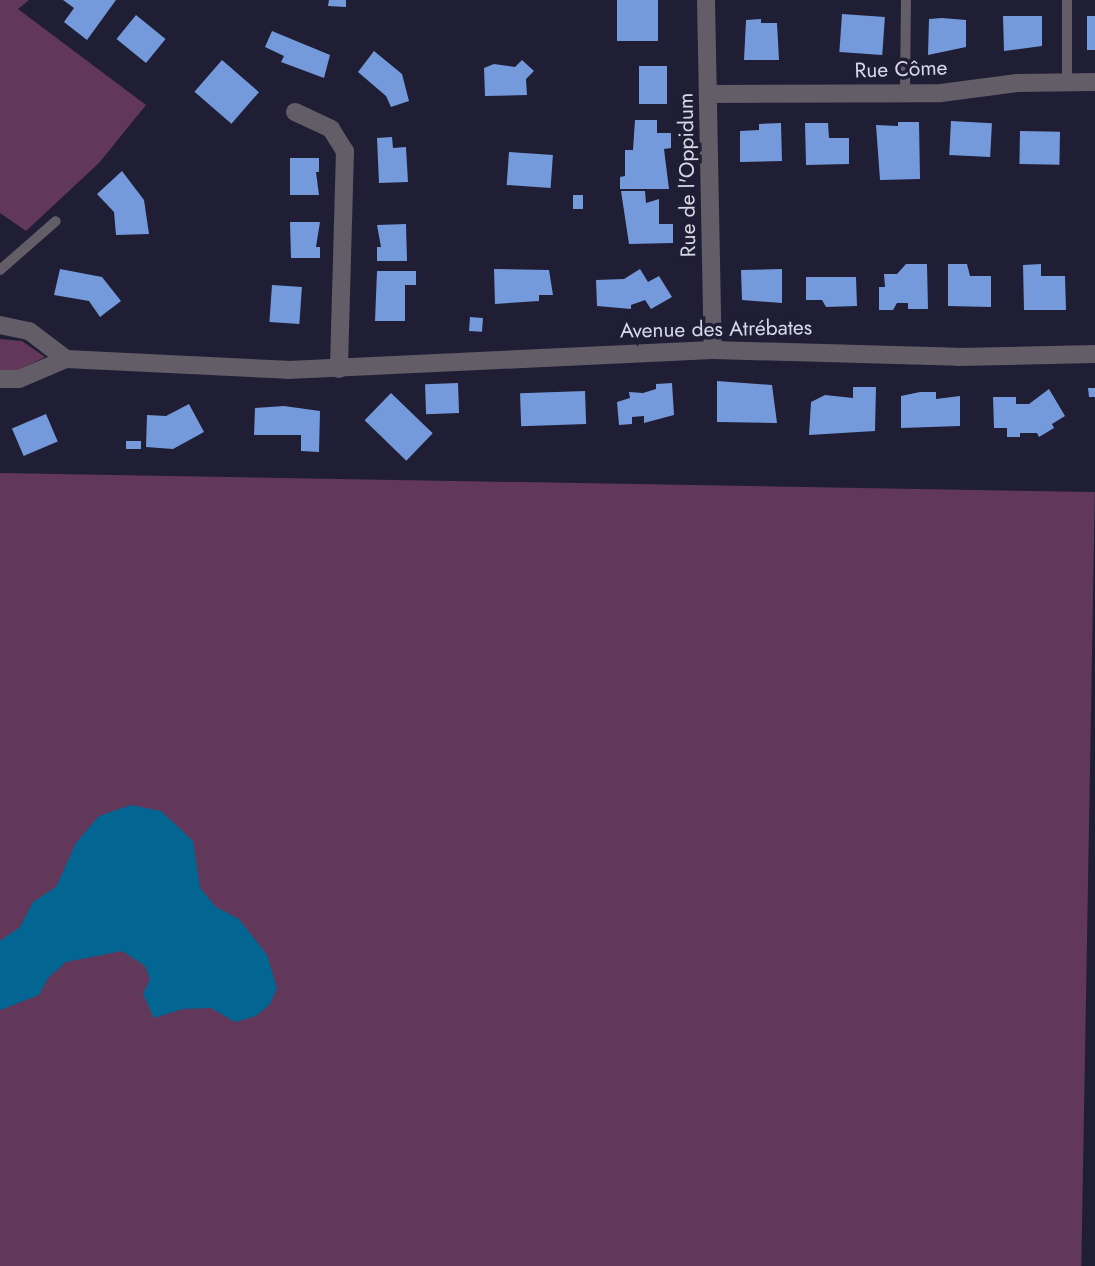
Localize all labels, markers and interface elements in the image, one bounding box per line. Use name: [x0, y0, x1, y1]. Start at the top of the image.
street label: Rue Côme: [854, 55, 948, 83]
street label: Rue de l'Oppidum: [673, 93, 701, 257]
street label: Avenue des Atrébates: [620, 315, 812, 343]

